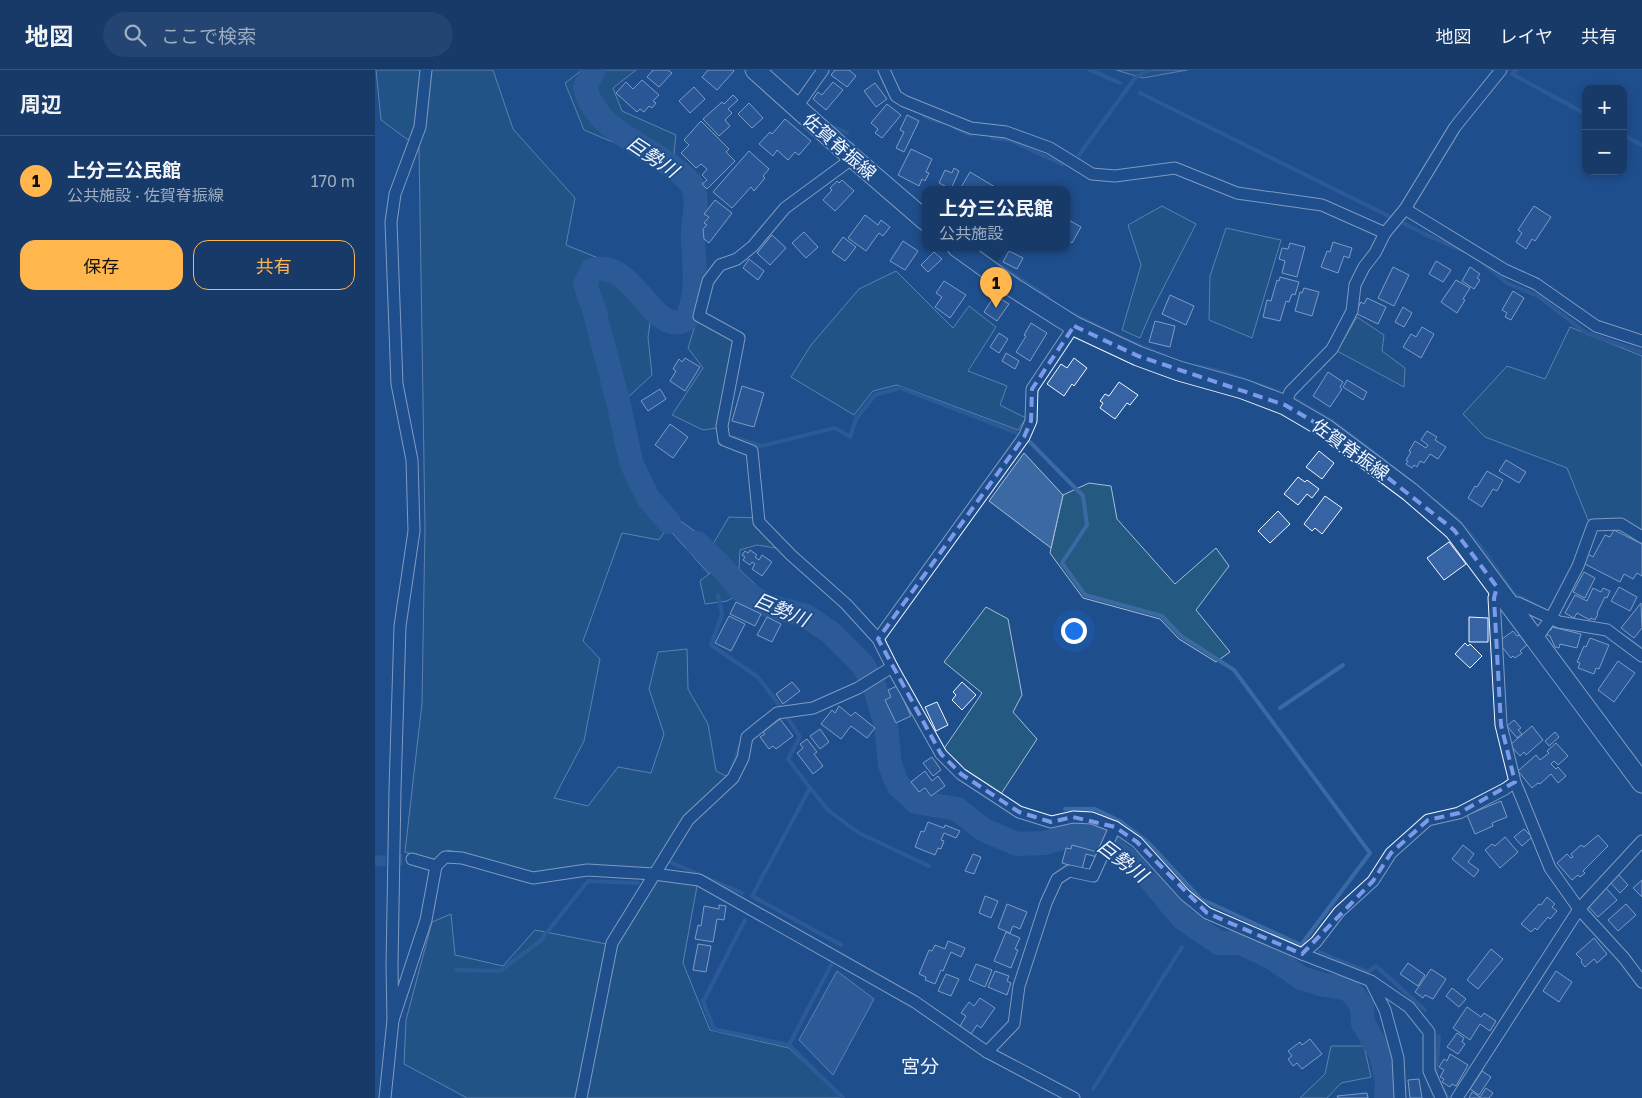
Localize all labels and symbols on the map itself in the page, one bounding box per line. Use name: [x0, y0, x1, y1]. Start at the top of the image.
street label: 佐賀脊振線: [799, 108, 881, 184]
water label: 巨勢川: [623, 131, 685, 183]
pin: 1: [980, 267, 1012, 308]
street label: 佐賀脊振線: [1308, 414, 1394, 484]
water label: 巨勢川: [751, 587, 815, 632]
your location: [1061, 618, 1087, 644]
water label: 巨勢川: [1093, 834, 1154, 888]
district label: 宮分: [901, 1054, 939, 1077]

